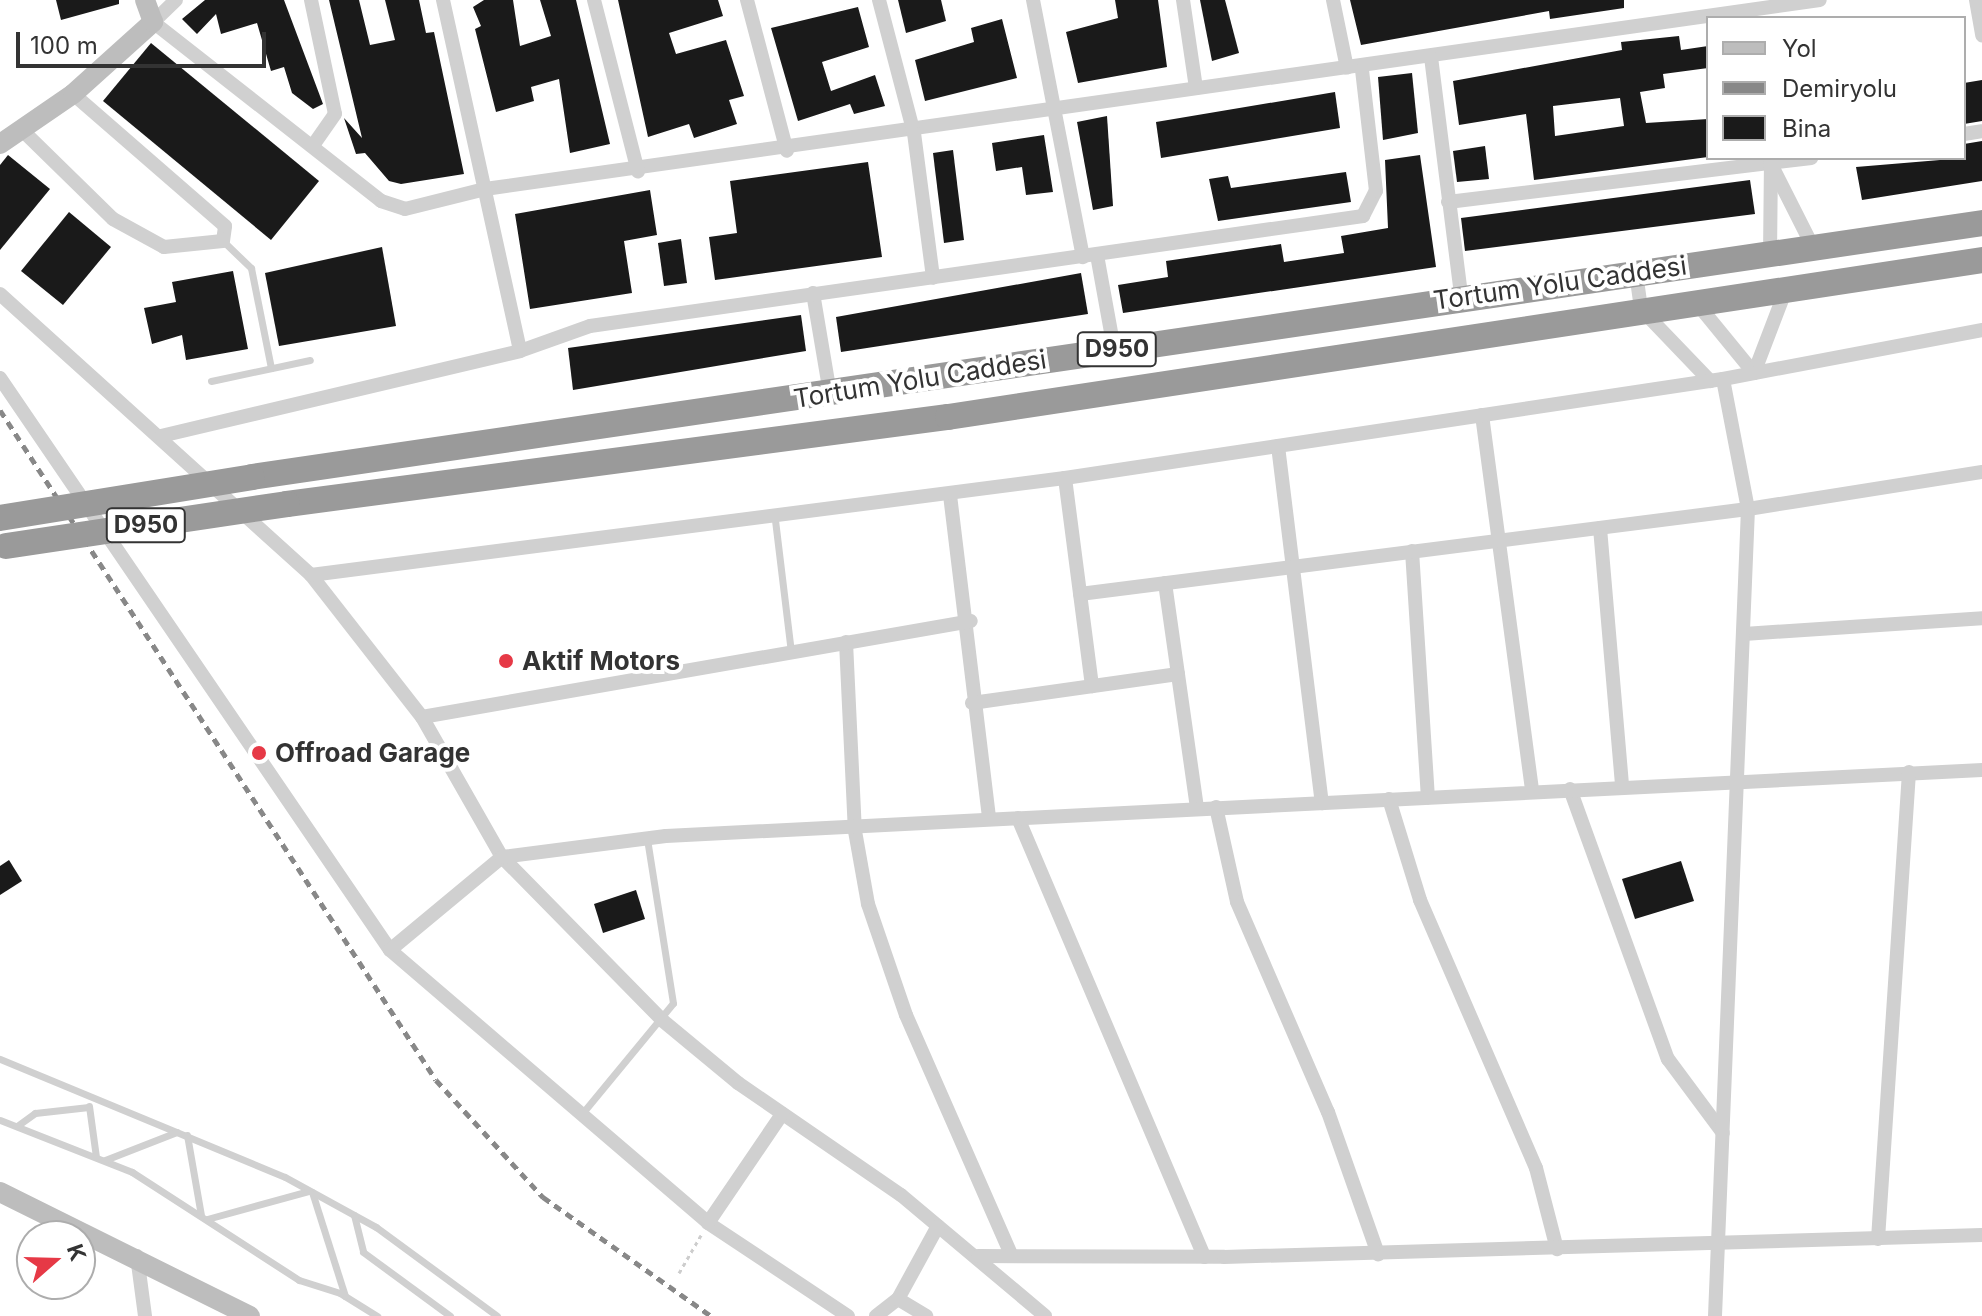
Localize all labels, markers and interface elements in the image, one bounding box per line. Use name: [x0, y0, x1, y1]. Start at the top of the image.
scale bar: [20, 16, 270, 66]
legend: [1706, 16, 1966, 160]
text: 100 m: [30, 31, 98, 60]
text: Yol: [1782, 34, 1817, 63]
text: Demiryolu: [1782, 74, 1897, 103]
text: Bina: [1782, 114, 1831, 143]
street label: Tortum Yolu Caddesi: [1431, 250, 1689, 316]
road number: D950: [1075, 329, 1159, 369]
street label: Tortum Yolu Caddesi: [791, 344, 1049, 414]
road number: D950: [104, 505, 188, 545]
place label: Aktif Motors: [522, 645, 680, 677]
marker: Aktif Motors: [497, 652, 515, 670]
place label: Offroad Garage: [275, 737, 470, 769]
marker: Offroad Garage: [250, 744, 268, 762]
north arrow: [16, 1220, 96, 1300]
text: K: [62, 1241, 92, 1264]

